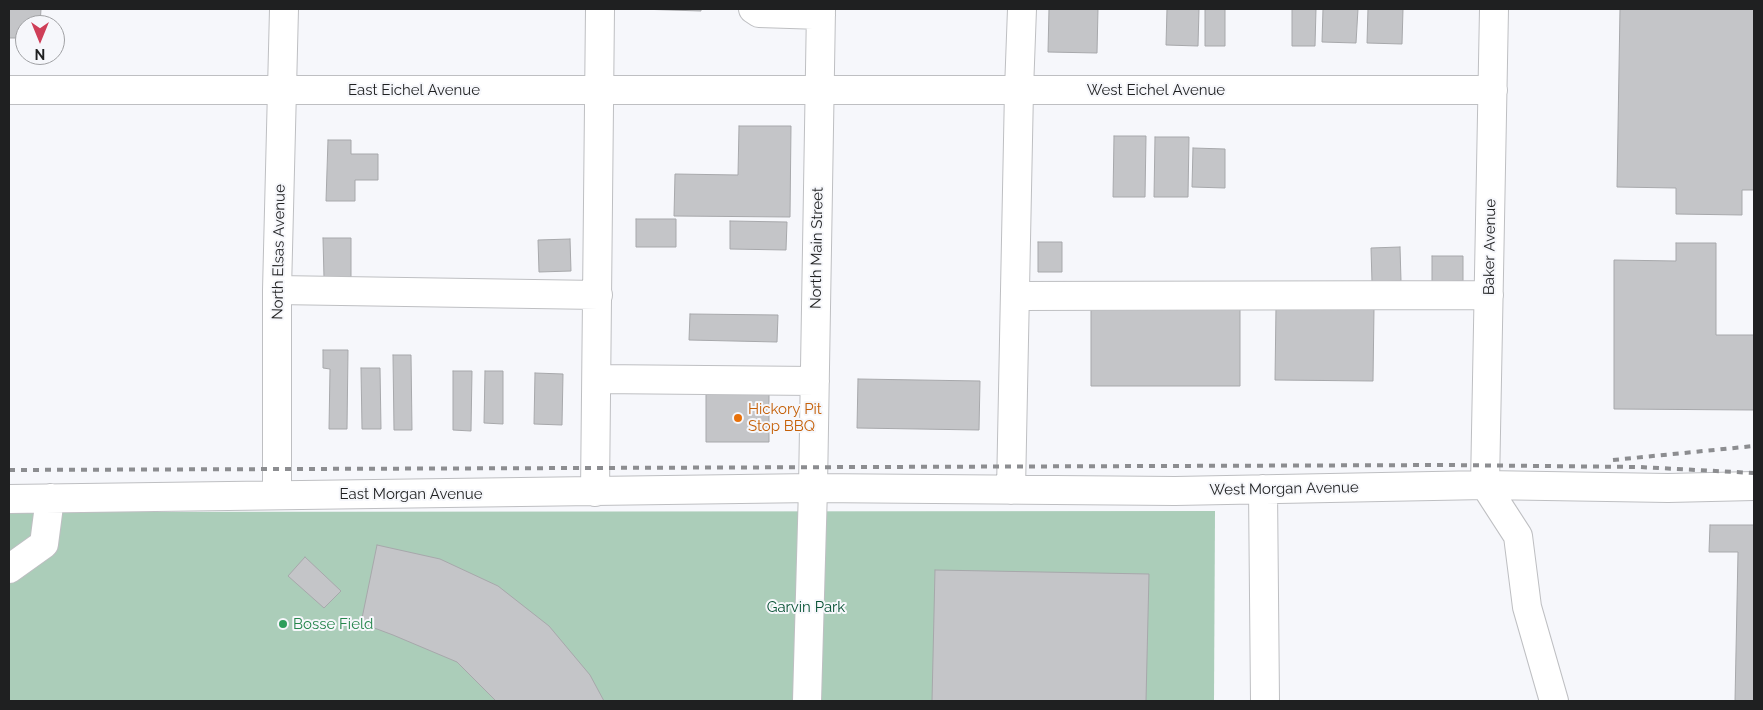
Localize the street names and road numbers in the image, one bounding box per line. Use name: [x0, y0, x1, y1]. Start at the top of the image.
street label: East Eichel Avenue: [348, 81, 480, 99]
street label: West Eichel Avenue: [1087, 81, 1225, 99]
street label: North Elsas Avenue: [269, 184, 289, 320]
street label: North Main Street: [807, 187, 827, 309]
street label: Baker Avenue: [1480, 199, 1500, 295]
street label: West Morgan Avenue: [1209, 479, 1359, 499]
street label: East Morgan Avenue: [339, 485, 483, 503]

